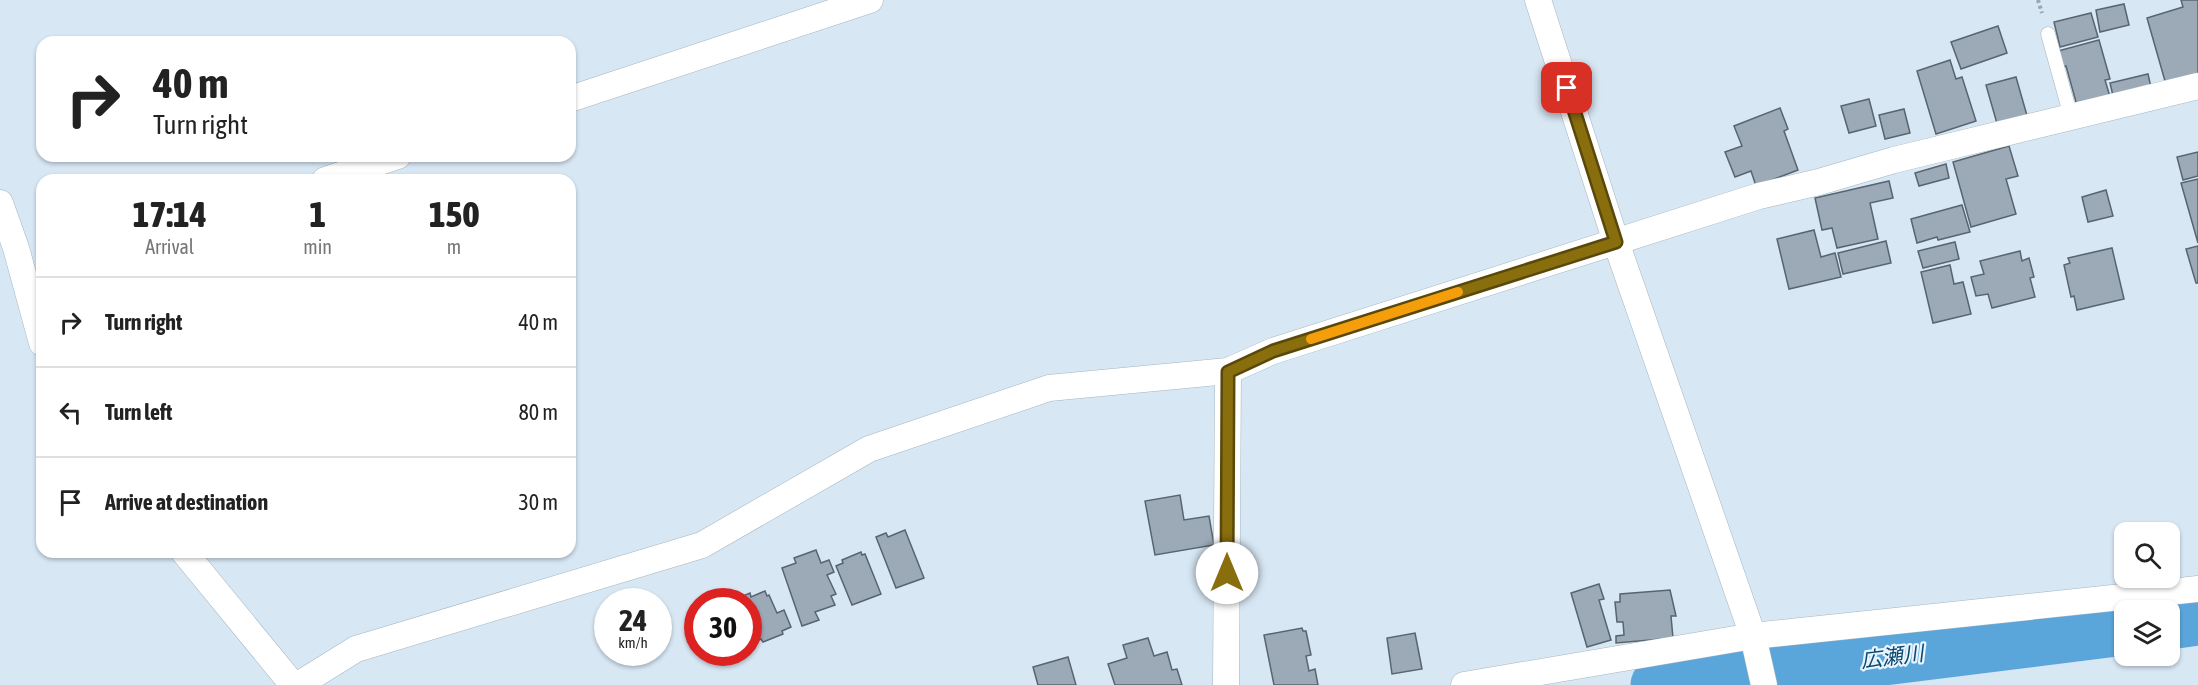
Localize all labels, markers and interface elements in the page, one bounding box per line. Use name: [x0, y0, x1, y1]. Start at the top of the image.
text: 40 m: [153, 59, 228, 107]
icon: right: [54, 60, 132, 138]
pin: [1541, 62, 1592, 113]
icon: arrive: [1550, 71, 1583, 104]
text: Turn right: [153, 109, 248, 140]
text: 17:14: [133, 193, 207, 235]
text: 1: [309, 193, 326, 235]
text: 150: [429, 193, 479, 235]
text: Arrival: [145, 235, 194, 258]
text: min: [303, 235, 332, 258]
text: m: [447, 235, 461, 258]
icon: right: [54, 306, 87, 339]
text: Turn right: [105, 309, 182, 335]
text: 40 m: [518, 309, 558, 335]
icon: left: [54, 396, 87, 429]
text: Turn left: [105, 399, 172, 425]
text: 80 m: [518, 399, 558, 425]
icon: arrive: [54, 486, 87, 519]
text: Arrive at destination: [105, 489, 268, 515]
text: 30 m: [518, 489, 558, 515]
map controls: [2114, 522, 2180, 666]
button: search: [2114, 522, 2180, 588]
position arrow: [1195, 541, 1259, 605]
speed limit sign: 30: [684, 588, 762, 666]
button: layers: [2114, 600, 2180, 666]
text: 24: [619, 603, 647, 637]
text: km/h: [618, 634, 648, 651]
water label: 広瀬川: [1859, 640, 1927, 672]

